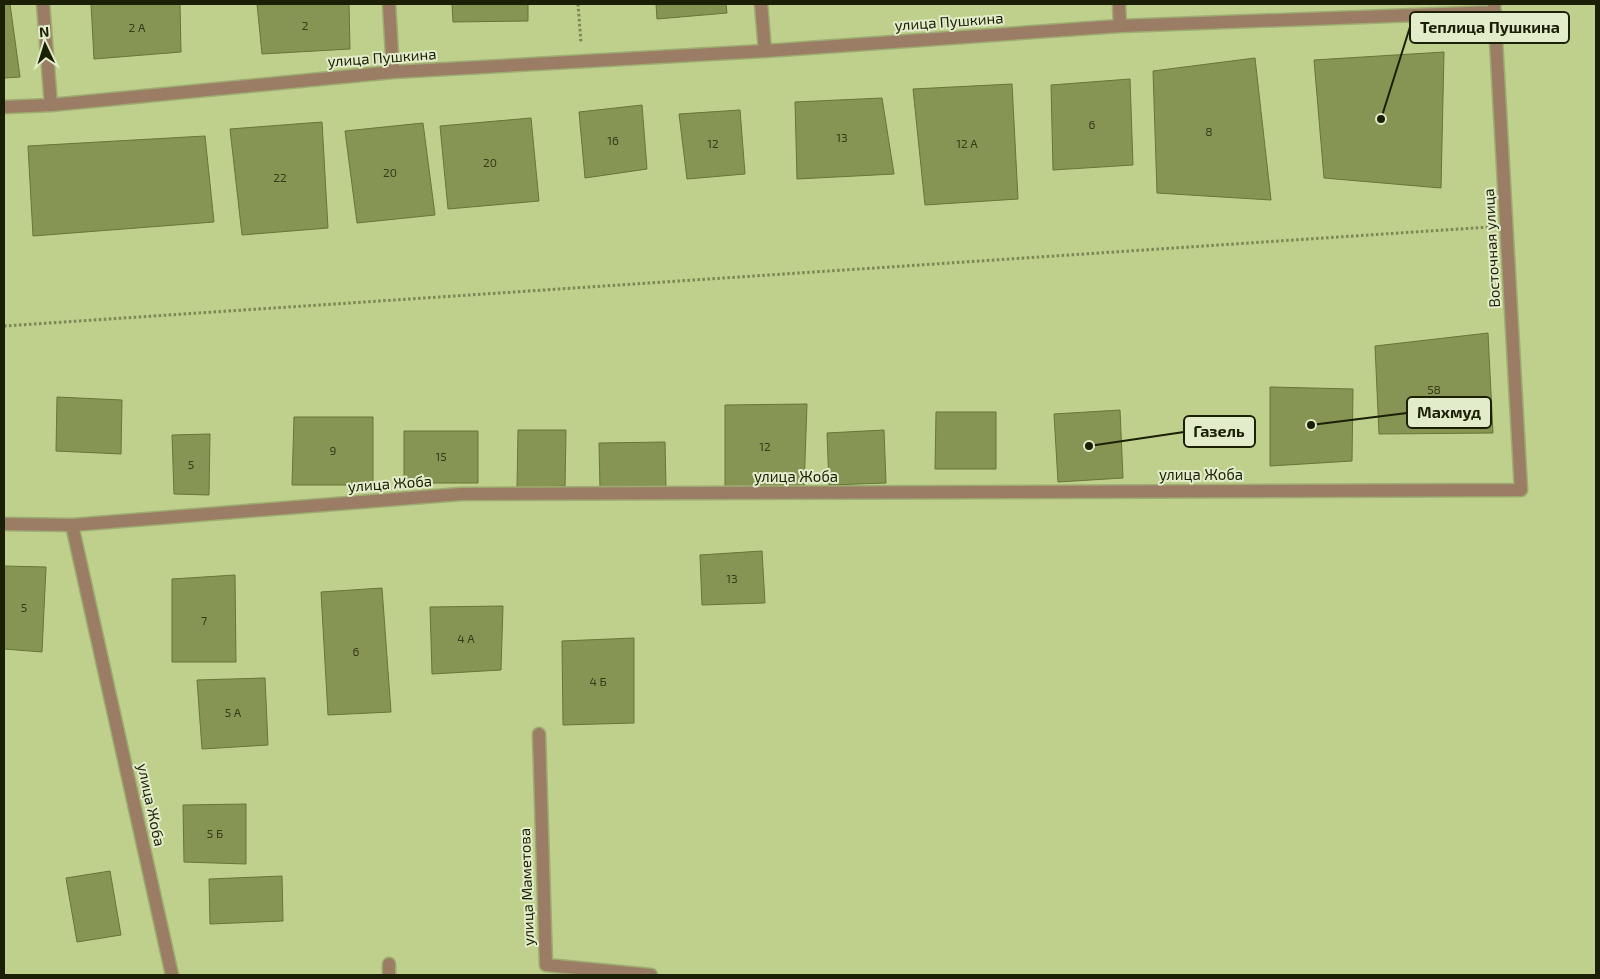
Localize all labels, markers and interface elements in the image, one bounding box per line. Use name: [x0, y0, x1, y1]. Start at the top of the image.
street label: улица Пушкина: [894, 8, 1004, 35]
callout: Теплица Пушкина: [1410, 12, 1569, 43]
text: Теплица Пушкина: [1420, 17, 1560, 36]
house number: 2: [302, 18, 309, 32]
north arrow: [20, 20, 70, 70]
house number: 2 А: [129, 20, 146, 34]
text: N: [38, 23, 50, 40]
street label: улица Пушкина: [327, 44, 437, 71]
house number: 6: [1089, 117, 1096, 131]
house number: 8: [1205, 124, 1213, 138]
house number: 13: [836, 130, 848, 144]
house number: 16: [607, 133, 619, 147]
house number: 12: [707, 136, 719, 150]
house number: 12 А: [956, 136, 978, 150]
house number: 20: [483, 155, 497, 169]
house number: 20: [383, 165, 397, 179]
house number: 22: [273, 170, 287, 184]
street label: Восточная улица: [1479, 188, 1504, 308]
house number: 58: [1427, 382, 1441, 396]
callout: Махмуд: [1407, 397, 1491, 428]
text: Махмуд: [1417, 402, 1481, 421]
callout: Газель: [1184, 416, 1255, 447]
text: Газель: [1193, 421, 1245, 440]
house number: 12: [759, 439, 771, 453]
house number: 9: [330, 443, 337, 457]
house number: 15: [435, 449, 447, 463]
house number: 5: [188, 457, 194, 471]
street label: улица Жоба: [1159, 465, 1243, 484]
street label: улица Жоба: [754, 467, 838, 486]
street label: улица Жоба: [347, 471, 433, 496]
house number: 13: [726, 571, 738, 585]
house number: 5: [21, 600, 27, 614]
house number: 7: [201, 613, 207, 627]
house number: 4 А: [457, 631, 475, 645]
house number: 6: [353, 644, 360, 658]
house number: 4 Б: [589, 674, 607, 688]
house number: 5 А: [225, 705, 242, 719]
street label: улица Жоба: [133, 762, 170, 848]
house number: 5 Б: [207, 826, 223, 840]
street label: улица Маметова: [515, 828, 538, 946]

